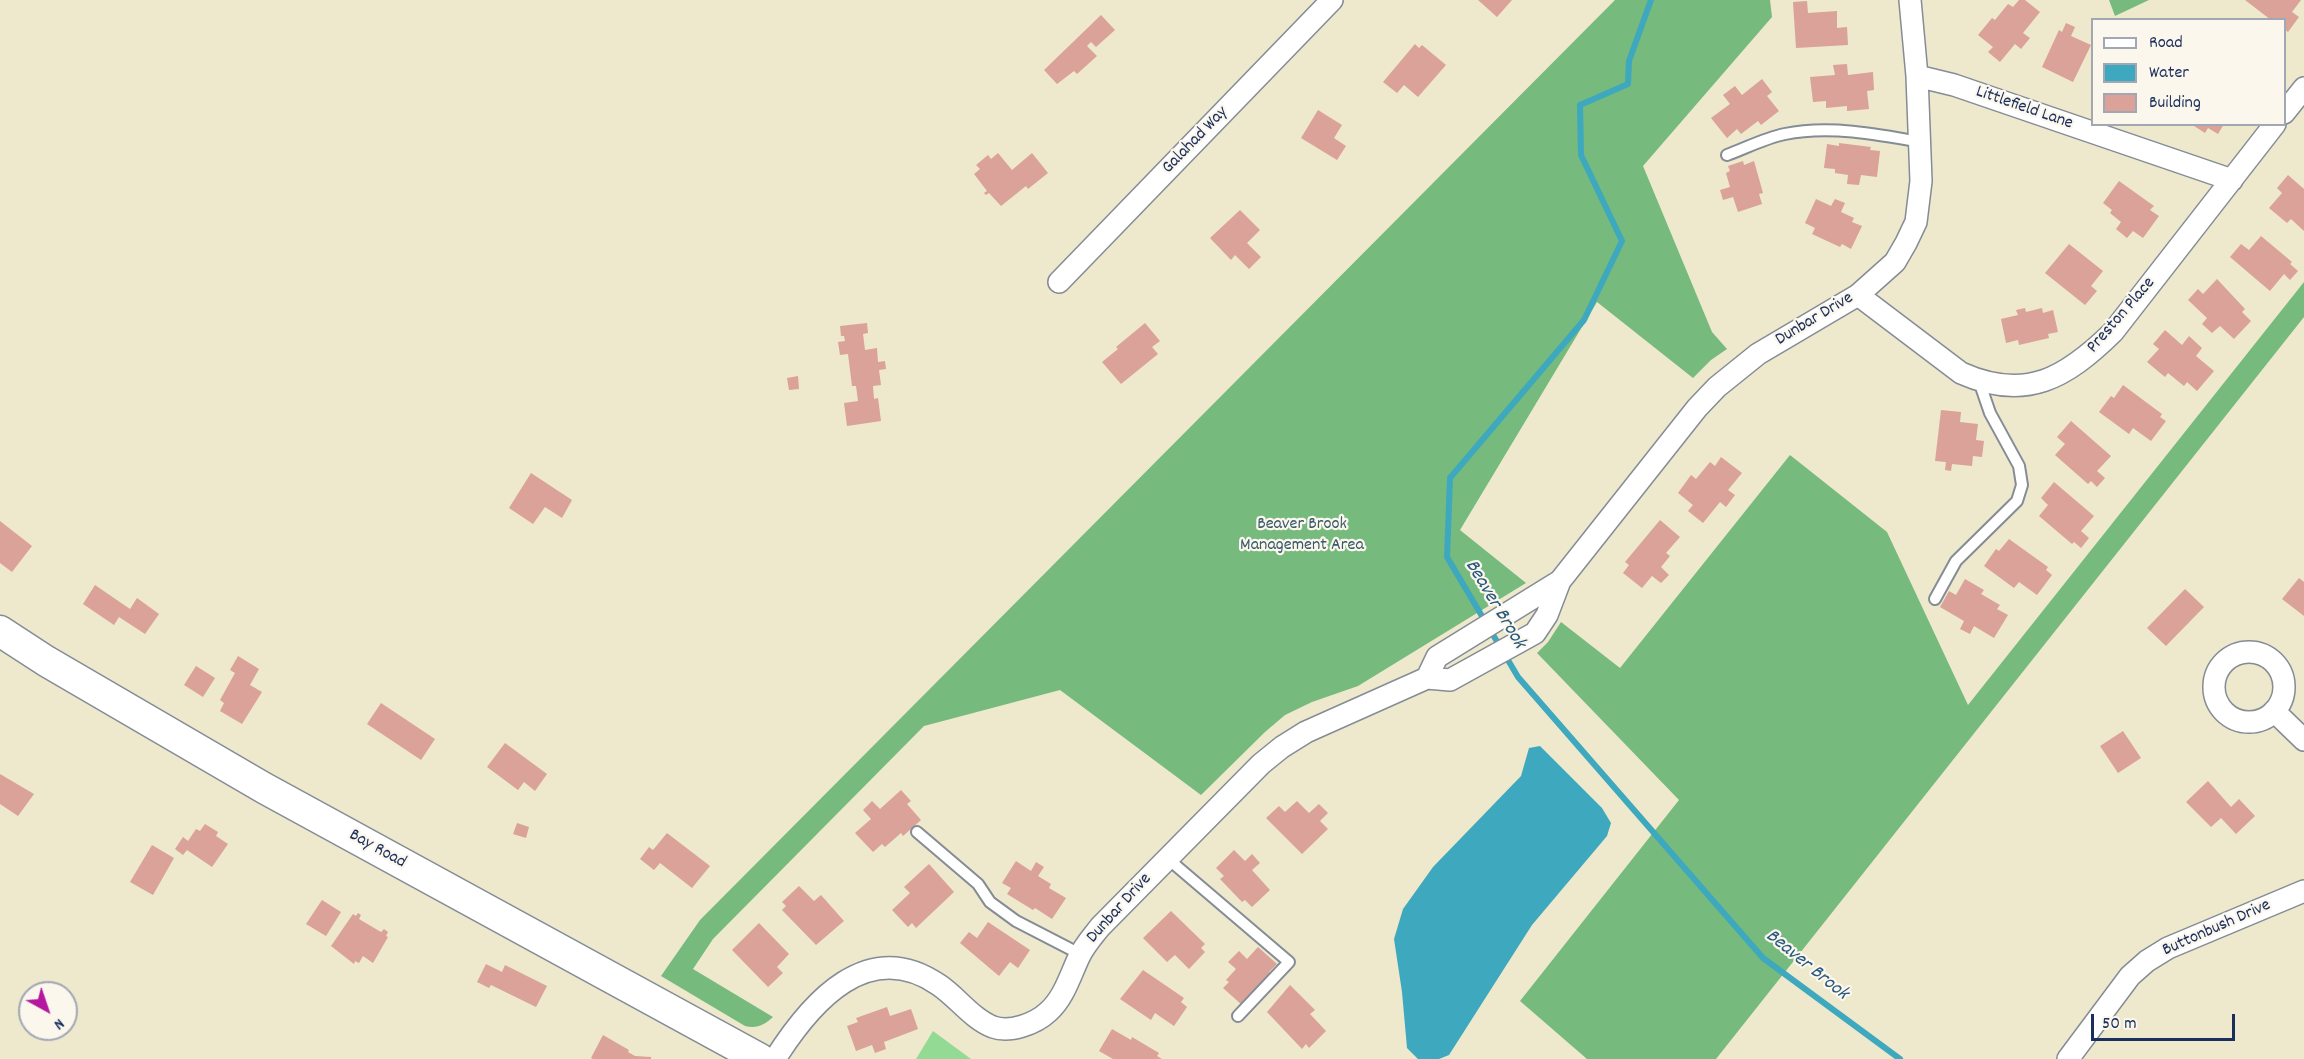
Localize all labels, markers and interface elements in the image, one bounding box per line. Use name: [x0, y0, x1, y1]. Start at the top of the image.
legend: [2091, 18, 2286, 126]
text: Road: [2149, 31, 2183, 56]
text: Water: [2149, 61, 2189, 86]
street label: Littlefield Lane: [1973, 82, 2075, 136]
text: Building: [2149, 91, 2201, 116]
street label: Galahad Way: [1159, 103, 1233, 179]
street label: Preston Place: [2083, 274, 2161, 358]
street label: Dunbar Drive: [1772, 288, 1858, 352]
park label: Beaver Brook Management Area: [1240, 515, 1364, 558]
water label: Beaver Brook: [1458, 556, 1530, 654]
street label: Bay Road: [345, 826, 409, 874]
street label: Dunbar Drive: [1083, 869, 1157, 949]
street label: Buttonbush Drive: [2160, 896, 2274, 962]
water label: Beaver Brook: [1760, 925, 1852, 1007]
north arrow: [18, 981, 78, 1041]
scale bar: [2094, 1002, 2238, 1040]
text: N: [48, 1012, 69, 1035]
text: 50 m: [2102, 1012, 2137, 1037]

